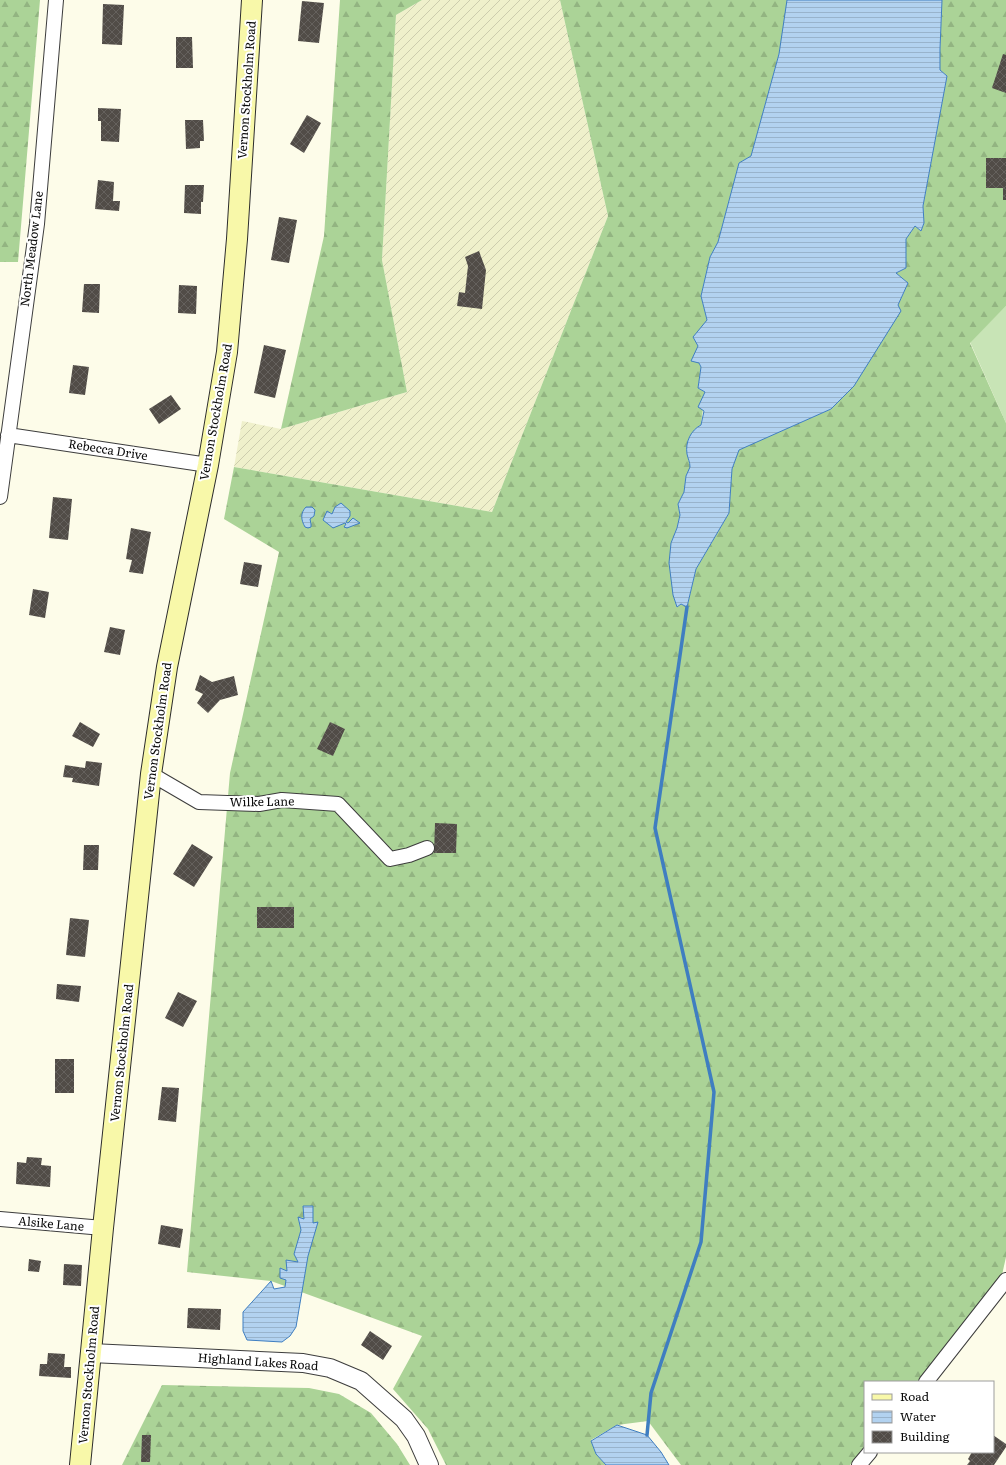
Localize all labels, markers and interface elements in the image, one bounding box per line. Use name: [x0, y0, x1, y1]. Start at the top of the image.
street label: Vernon Stockholm Road: [232, 20, 260, 160]
street label: North Meadow Lane: [15, 190, 47, 308]
street label: Vernon Stockholm Road: [194, 341, 236, 482]
street label: Rebecca Drive: [67, 434, 149, 464]
street label: Vernon Stockholm Road: [138, 660, 176, 801]
street label: Wilke Lane: [229, 791, 295, 811]
street label: Vernon Stockholm Road: [105, 982, 137, 1123]
street label: Alsike Lane: [17, 1211, 85, 1235]
street label: Vernon Stockholm Road: [73, 1304, 103, 1445]
street label: Highland Lakes Road: [197, 1348, 320, 1374]
legend: [864, 1381, 994, 1453]
text: Road: [900, 1387, 930, 1405]
text: Water: [900, 1407, 936, 1425]
text: Building: [900, 1427, 950, 1445]

